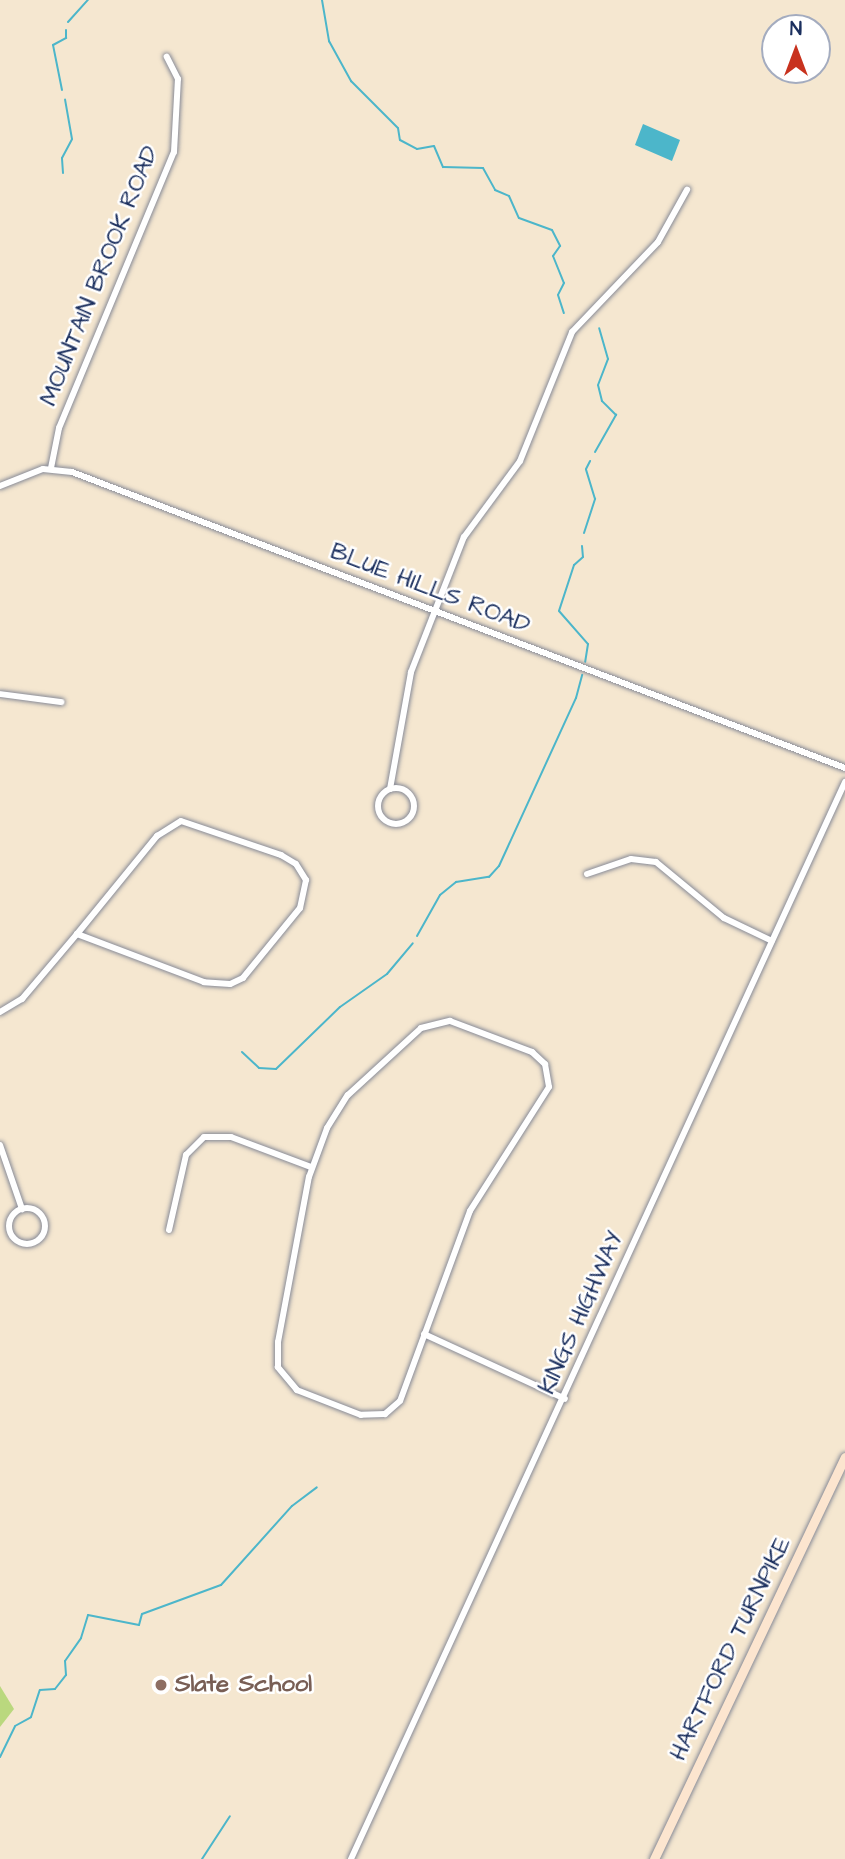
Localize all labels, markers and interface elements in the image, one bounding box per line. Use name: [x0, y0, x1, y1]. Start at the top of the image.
north arrow: [761, 14, 831, 84]
text: N: [790, 16, 802, 43]
street label: MOUNTAIN BROOK ROAD: [35, 142, 165, 410]
street label: BLUE HILLS ROAD: [326, 538, 534, 640]
street label: KINGS HIGHWAY: [533, 1227, 631, 1399]
street label: HARTFORD TURNPIKE: [664, 1532, 798, 1766]
place label: Slate School: [175, 1671, 312, 1699]
marker: Slate School: [153, 1677, 169, 1693]

